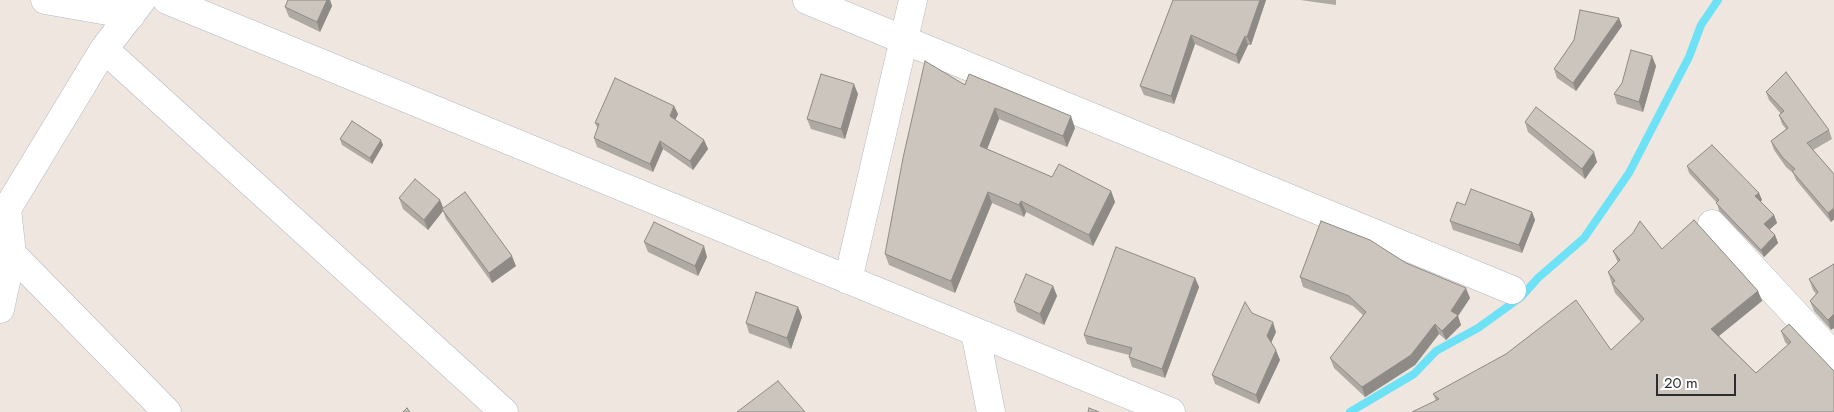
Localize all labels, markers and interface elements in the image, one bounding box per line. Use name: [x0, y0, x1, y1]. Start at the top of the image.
scale bar: [1659, 364, 1739, 396]
text: 20 m: [1664, 372, 1698, 394]

